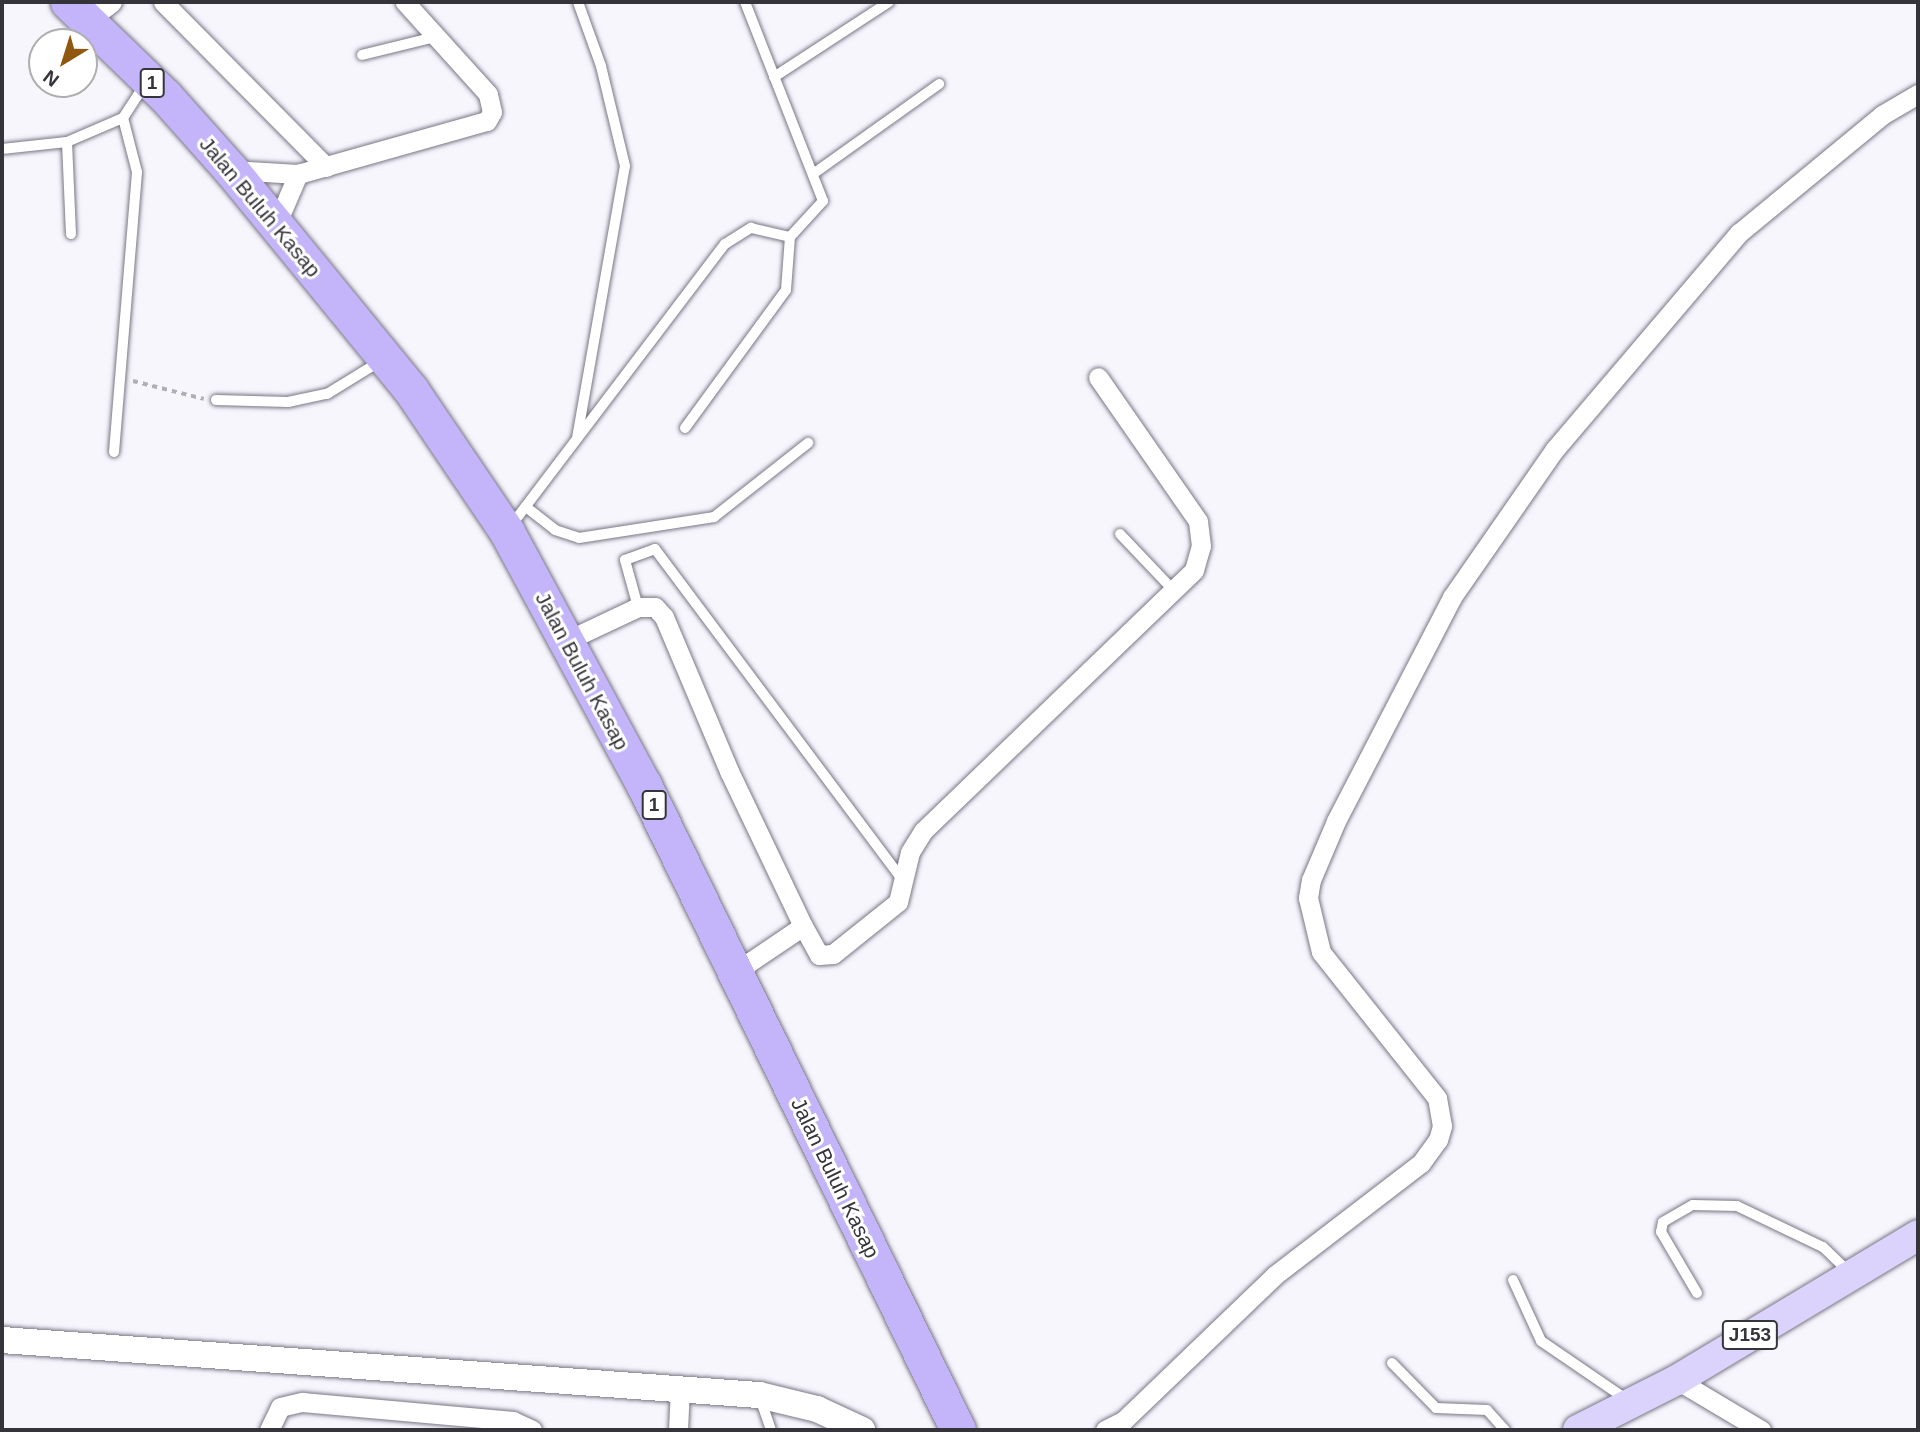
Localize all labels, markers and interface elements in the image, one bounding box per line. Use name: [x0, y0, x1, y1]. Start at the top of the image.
north arrow: [28, 28, 98, 98]
text: N: [39, 66, 63, 91]
road number: 1: [138, 68, 166, 99]
street label: Jalan Buluh Kasap: [194, 132, 326, 282]
street label: Jalan Buluh Kasap: [530, 588, 634, 754]
road number: 1: [640, 790, 668, 820]
street label: Jalan Buluh Kasap: [785, 1094, 885, 1262]
road number: J153: [1720, 1320, 1780, 1350]

